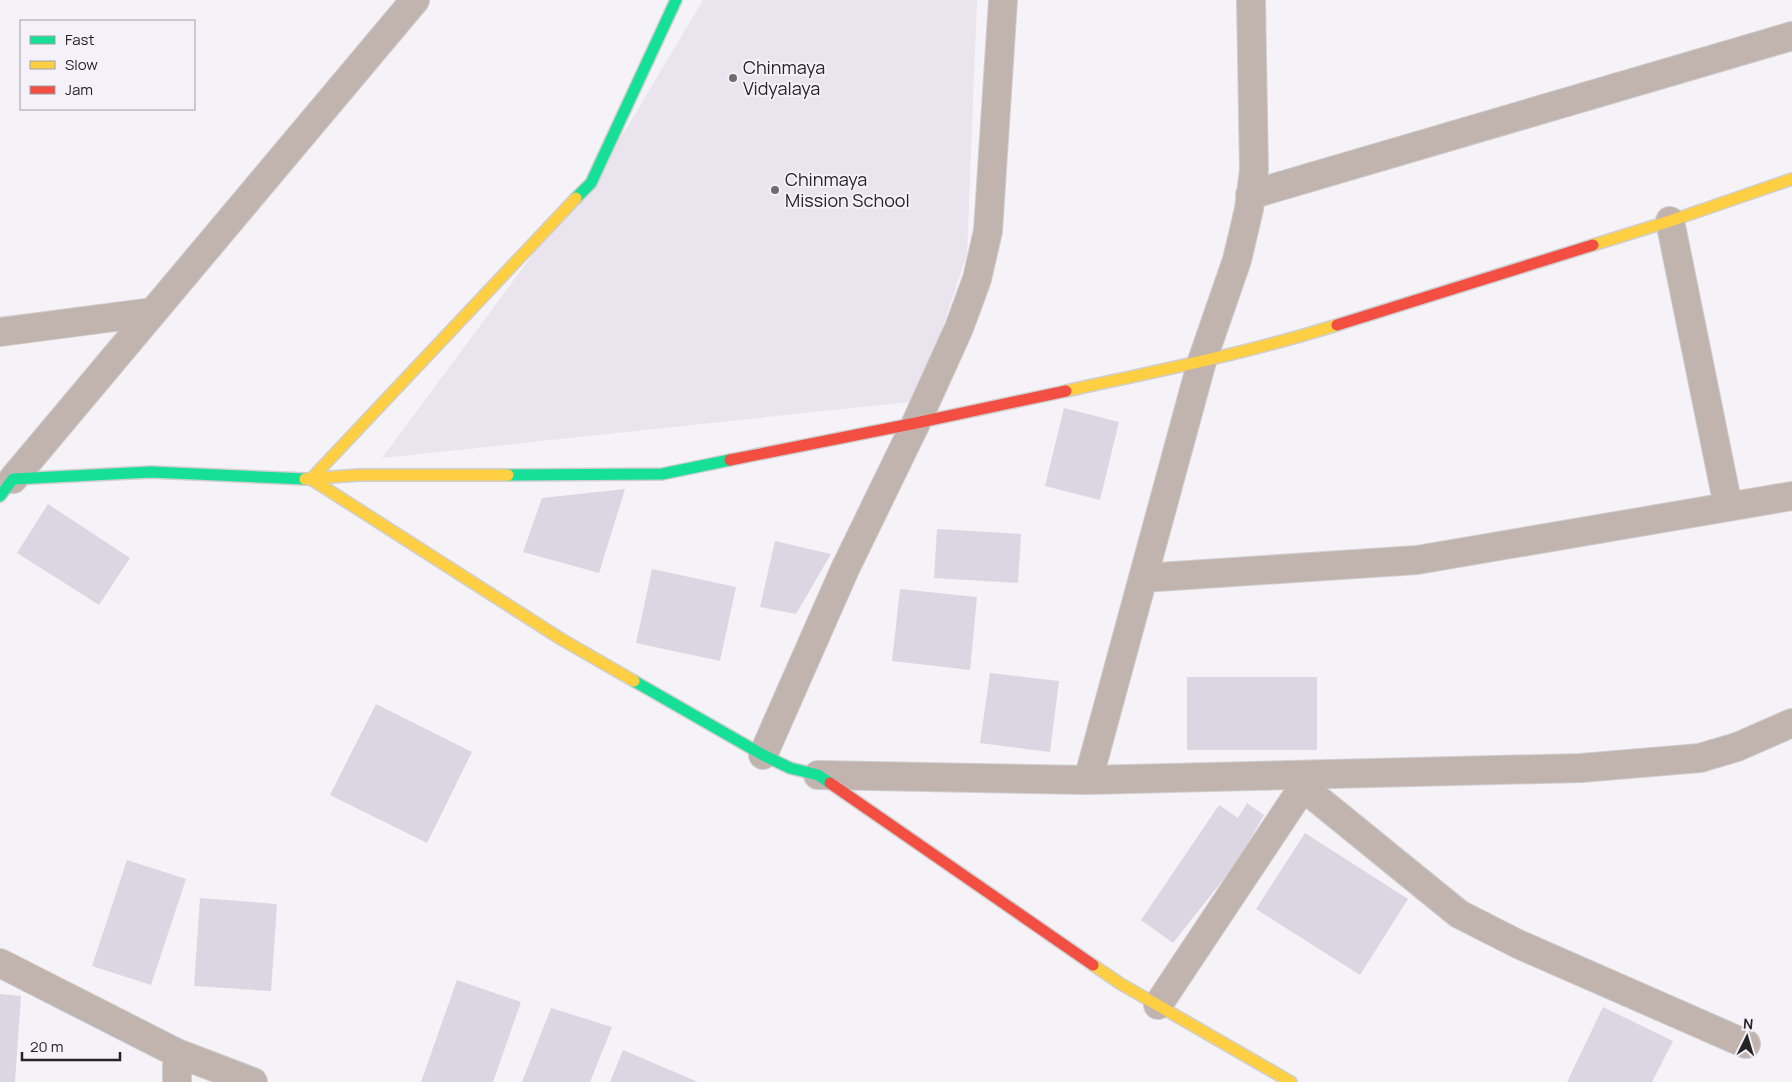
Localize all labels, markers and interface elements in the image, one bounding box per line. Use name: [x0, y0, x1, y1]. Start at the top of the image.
legend: [20, 20, 195, 110]
text: Fast: [65, 29, 94, 50]
text: Slow: [65, 54, 98, 75]
place label: Chinmaya Vidyalaya: [743, 55, 825, 100]
marker: Chinmaya Vidyalaya: [727, 72, 739, 84]
text: Jam: [65, 79, 93, 100]
place label: Chinmaya Mission School: [785, 167, 910, 212]
marker: Chinmaya Mission School: [769, 184, 781, 196]
north arrow: [1722, 1012, 1772, 1062]
text: N: [1742, 1014, 1754, 1033]
scale bar: [22, 1030, 120, 1062]
text: 20 m: [30, 1036, 63, 1057]

